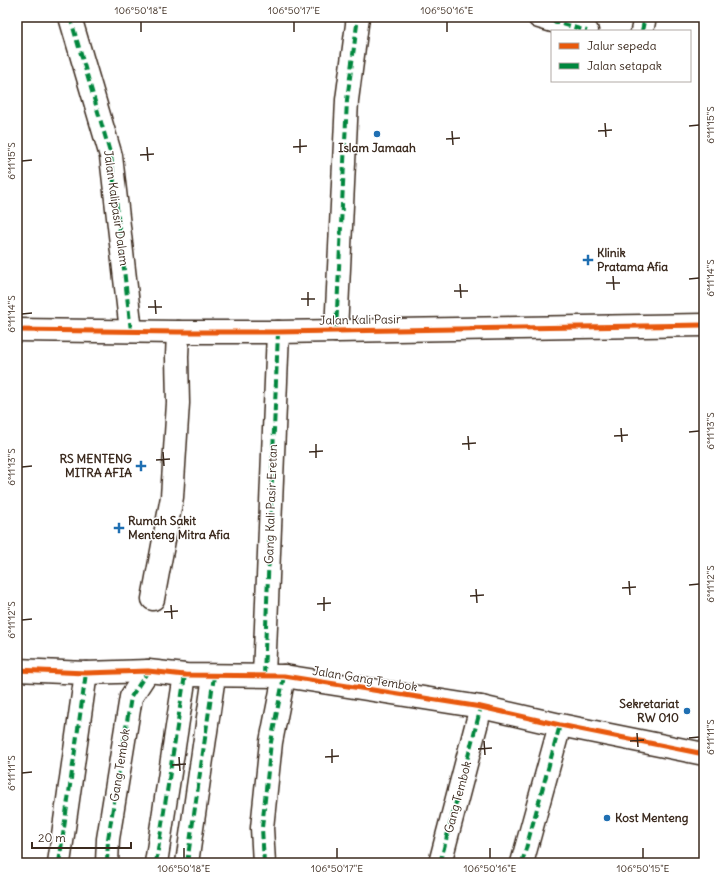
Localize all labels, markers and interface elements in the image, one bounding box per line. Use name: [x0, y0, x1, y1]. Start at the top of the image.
text: 106°50'18"E: [115, 4, 168, 17]
text: 106°50'17"E: [268, 4, 320, 17]
text: 106°50'16"E: [421, 4, 474, 17]
legend: [551, 30, 691, 82]
text: Jalur sepeda: [587, 38, 657, 53]
text: Jalan setapak: [587, 58, 662, 73]
text: 6°11'15"S: [704, 106, 717, 144]
marker: Islam Jamaah: [372, 129, 382, 139]
place label: Islam Jamaah: [338, 140, 416, 155]
text: 6°11'15"S: [5, 142, 18, 180]
street label: Jalan Kalipasir Dalam: [101, 149, 132, 267]
place label: Klinik Pratama Afia: [597, 245, 668, 274]
marker: Klinik Pratama Afia: [582, 254, 594, 266]
text: 6°11'14"S: [704, 259, 717, 297]
text: 6°11'14"S: [5, 295, 18, 333]
street label: Jalan Kali Pasir: [319, 311, 401, 328]
text: 6°11'13"S: [704, 412, 717, 450]
street label: Gang Kali Pasir Eretan: [261, 444, 280, 564]
text: 6°11'13"S: [5, 448, 18, 486]
place label: RS MENTENG MITRA AFIA: [59, 451, 132, 480]
marker: RS MENTENG MITRA AFIA: [135, 460, 147, 472]
place label: Rumah Sakit Menteng Mitra Afia: [128, 513, 230, 543]
marker: Rumah Sakit Menteng Mitra Afia: [113, 522, 125, 534]
text: 6°11'12"S: [704, 565, 717, 603]
text: 6°11'12"S: [5, 601, 18, 639]
street label: Jalan Gang Tembok: [311, 663, 419, 694]
place label: Sekretariat RW 010: [619, 696, 680, 725]
marker: Sekretariat RW 010: [682, 706, 692, 716]
text: 6°11'11"S: [704, 719, 717, 755]
street label: Gang Tembok: [106, 727, 133, 803]
text: 6°11'11"S: [5, 755, 18, 791]
street label: Gang Tembok: [441, 759, 474, 835]
place label: Kost Menteng: [615, 810, 689, 826]
marker: Kost Menteng: [602, 813, 612, 823]
scale bar: [32, 824, 131, 850]
text: 20 m: [38, 830, 66, 845]
text: 106°50'18"E: [158, 862, 211, 875]
text: 106°50'17"E: [311, 862, 363, 875]
text: 106°50'16"E: [464, 862, 517, 875]
text: 106°50'15"E: [617, 862, 670, 875]

